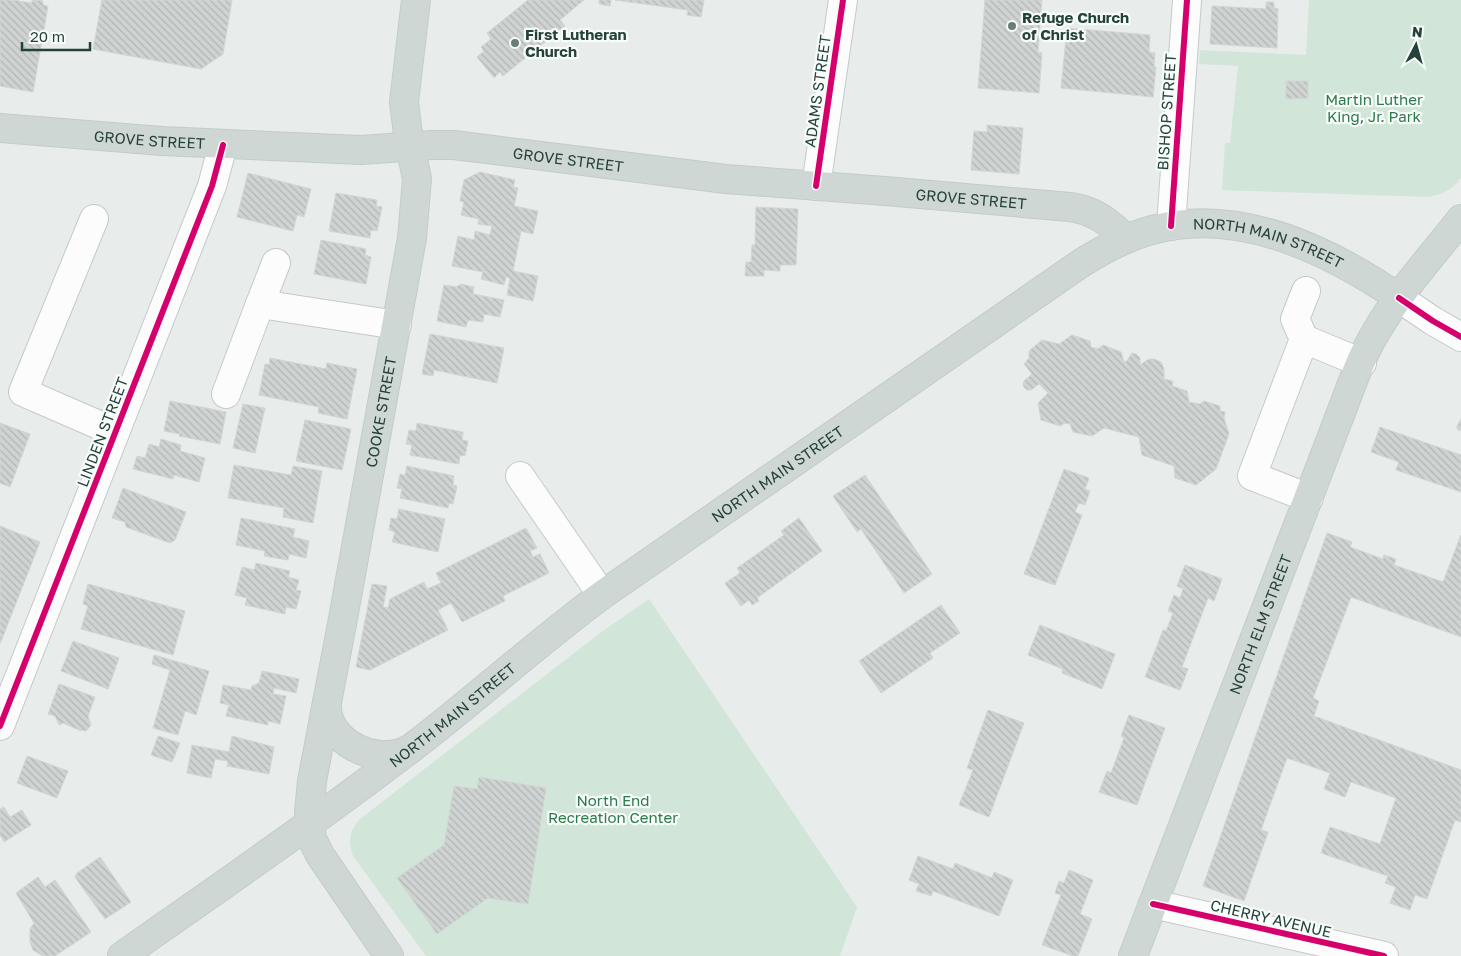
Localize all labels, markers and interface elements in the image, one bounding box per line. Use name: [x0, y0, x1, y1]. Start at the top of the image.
place label: Refuge Church of Christ: [1022, 8, 1129, 43]
scale bar: [22, 20, 90, 52]
marker: Refuge Church of Christ: [1006, 20, 1018, 32]
north arrow: [1391, 20, 1441, 70]
text: N: [1411, 23, 1424, 41]
place label: First Lutheran Church: [525, 25, 627, 60]
text: 20 m: [30, 27, 65, 45]
street label: ADAMS STREET: [800, 34, 834, 148]
marker: First Lutheran Church: [509, 37, 521, 49]
street label: BISHOP STREET: [1153, 53, 1179, 171]
park label: Martin Luther King, Jr. Park: [1325, 90, 1423, 125]
street label: GROVE STREET: [93, 127, 206, 152]
street label: GROVE STREET: [512, 143, 625, 175]
street label: GROVE STREET: [915, 185, 1027, 212]
street label: NORTH MAIN STREET: [1193, 214, 1347, 271]
street label: COOKE STREET: [362, 355, 399, 469]
street label: LINDEN STREET: [73, 375, 131, 489]
street label: NORTH MAIN STREET: [708, 422, 847, 526]
street label: NORTH ELM STREET: [1225, 552, 1295, 697]
street label: NORTH MAIN STREET: [385, 659, 519, 771]
park label: North End Recreation Center: [548, 791, 678, 826]
street label: CHERRY AVENUE: [1209, 895, 1333, 941]

